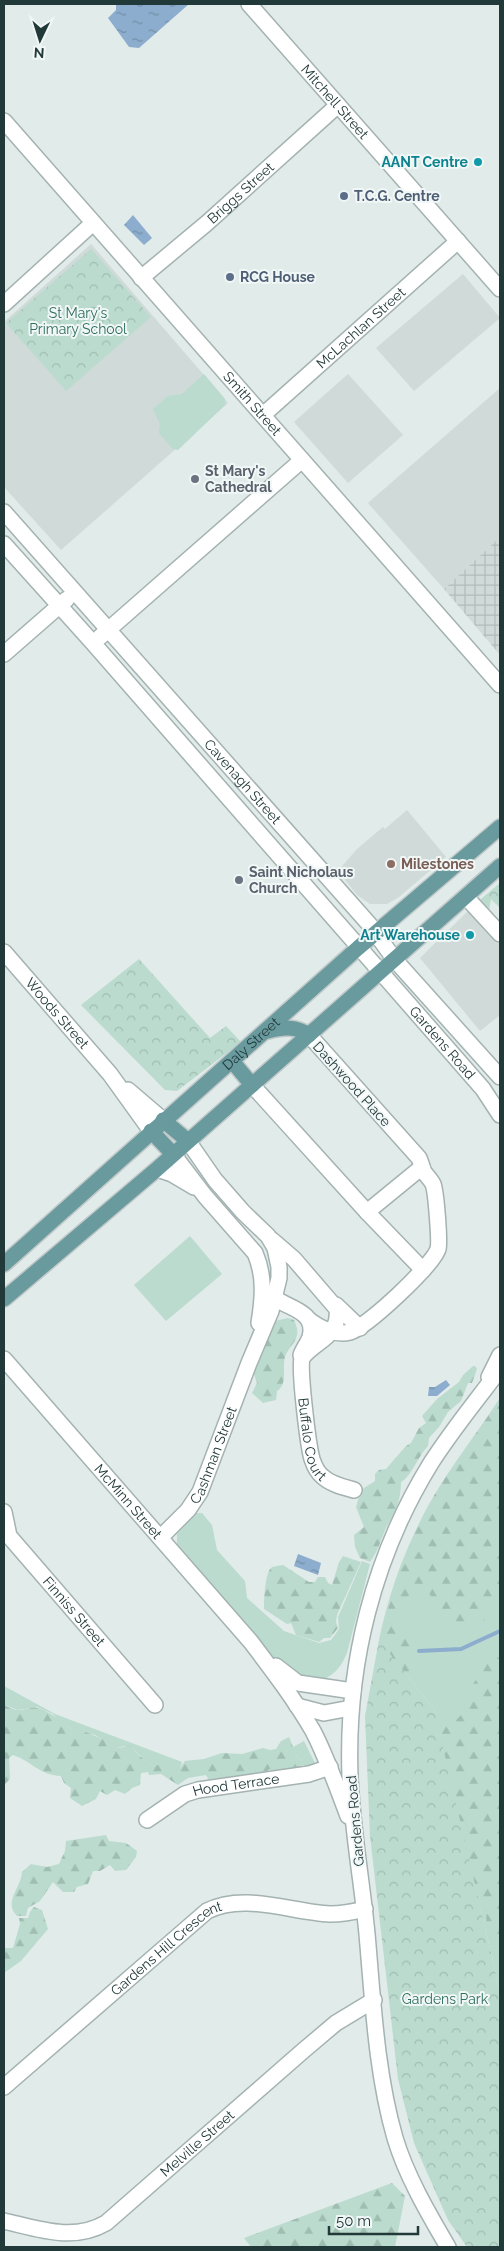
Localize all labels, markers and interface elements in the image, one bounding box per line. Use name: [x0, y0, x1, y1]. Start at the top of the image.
north arrow: [15, 15, 65, 65]
text: N: [33, 45, 45, 61]
street label: Mitchell Street: [298, 61, 372, 142]
place label: AANT Centre: [381, 154, 469, 170]
marker: AANT Centre: [472, 156, 484, 168]
street label: Briggs Street: [204, 159, 277, 227]
place label: T.C.G. Centre: [354, 188, 440, 204]
marker: T.C.G. Centre: [338, 190, 350, 202]
place label: RCG House: [240, 269, 316, 285]
marker: RCG House: [224, 271, 236, 283]
street label: McLachlan Street: [313, 284, 409, 372]
park label: St Mary's Primary School: [29, 305, 127, 337]
street label: Smith Street: [220, 368, 285, 439]
place label: St Mary's Cathedral: [205, 463, 272, 495]
marker: St Mary's Cathedral: [189, 473, 201, 485]
street label: Cavenagh Street: [201, 736, 285, 827]
place label: Milestones: [401, 856, 474, 872]
marker: Milestones: [385, 858, 397, 870]
place label: Saint Nicholaus Church: [249, 864, 354, 896]
marker: Saint Nicholaus Church: [233, 874, 245, 886]
place label: Art Warehouse: [360, 927, 461, 943]
marker: Art Warehouse: [464, 929, 476, 941]
street label: Woods Street: [22, 975, 92, 1052]
street label: Gardens Road: [406, 1003, 479, 1082]
street label: Daly Street: [219, 1014, 283, 1073]
street label: Dashwood Place: [310, 1038, 394, 1130]
street label: Buffalo Court: [295, 1397, 330, 1484]
street label: Cashman Street: [186, 1404, 240, 1507]
street label: McMinn Street: [91, 1461, 165, 1542]
street label: Finniss Street: [40, 1573, 109, 1650]
street label: Hood Terrace: [191, 1770, 280, 1799]
street label: Gardens Road: [343, 1775, 367, 1867]
street label: Gardens Hill Crescent: [108, 1898, 224, 1999]
park label: Gardens Park: [402, 1991, 489, 2007]
street label: Melville Street: [157, 2107, 238, 2180]
scale bar: [329, 2204, 418, 2236]
text: 50 m: [336, 2212, 371, 2230]

